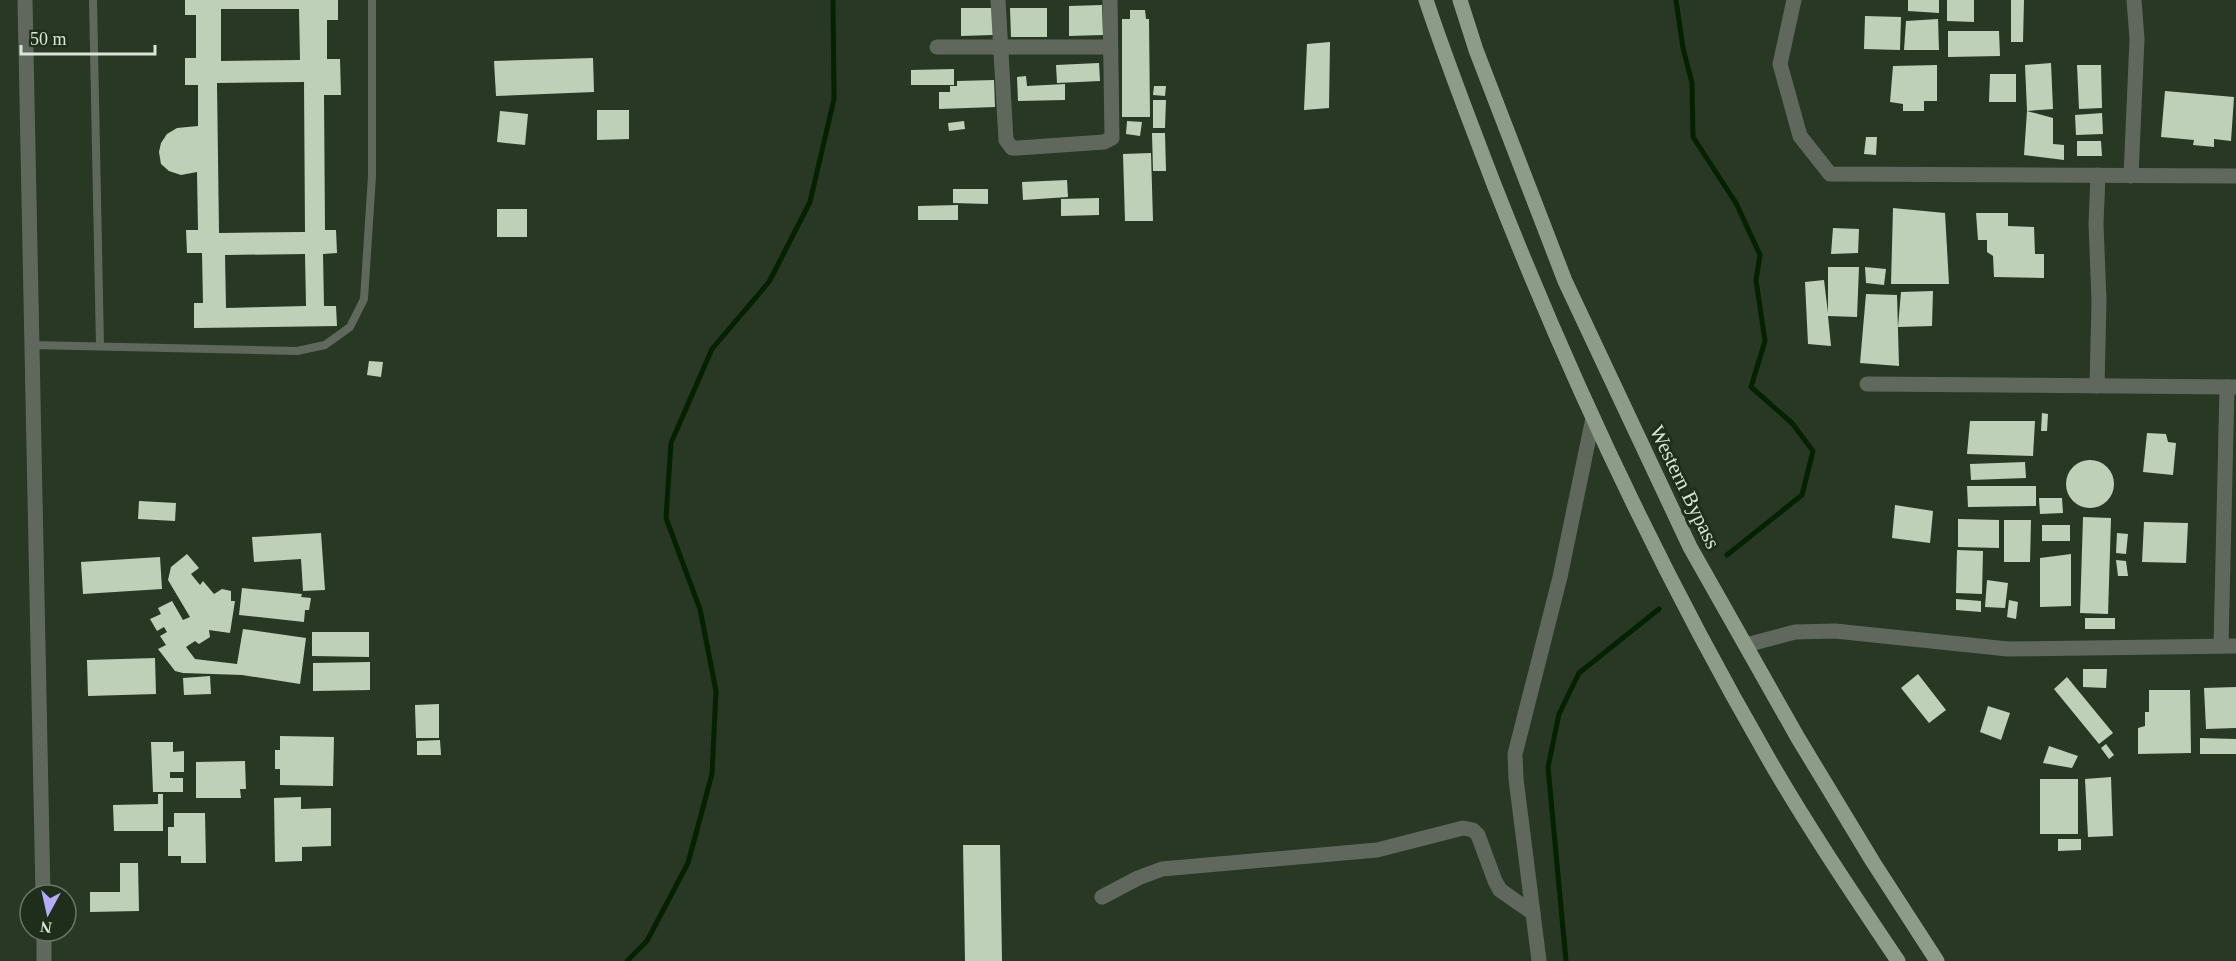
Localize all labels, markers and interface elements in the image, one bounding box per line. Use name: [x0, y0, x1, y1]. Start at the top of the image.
scale bar: [21, 18, 154, 56]
text: 50 m: [30, 29, 67, 49]
street label: Western Bypass: [1645, 421, 1725, 553]
north arrow: [18, 883, 78, 943]
text: N: [39, 918, 53, 937]

